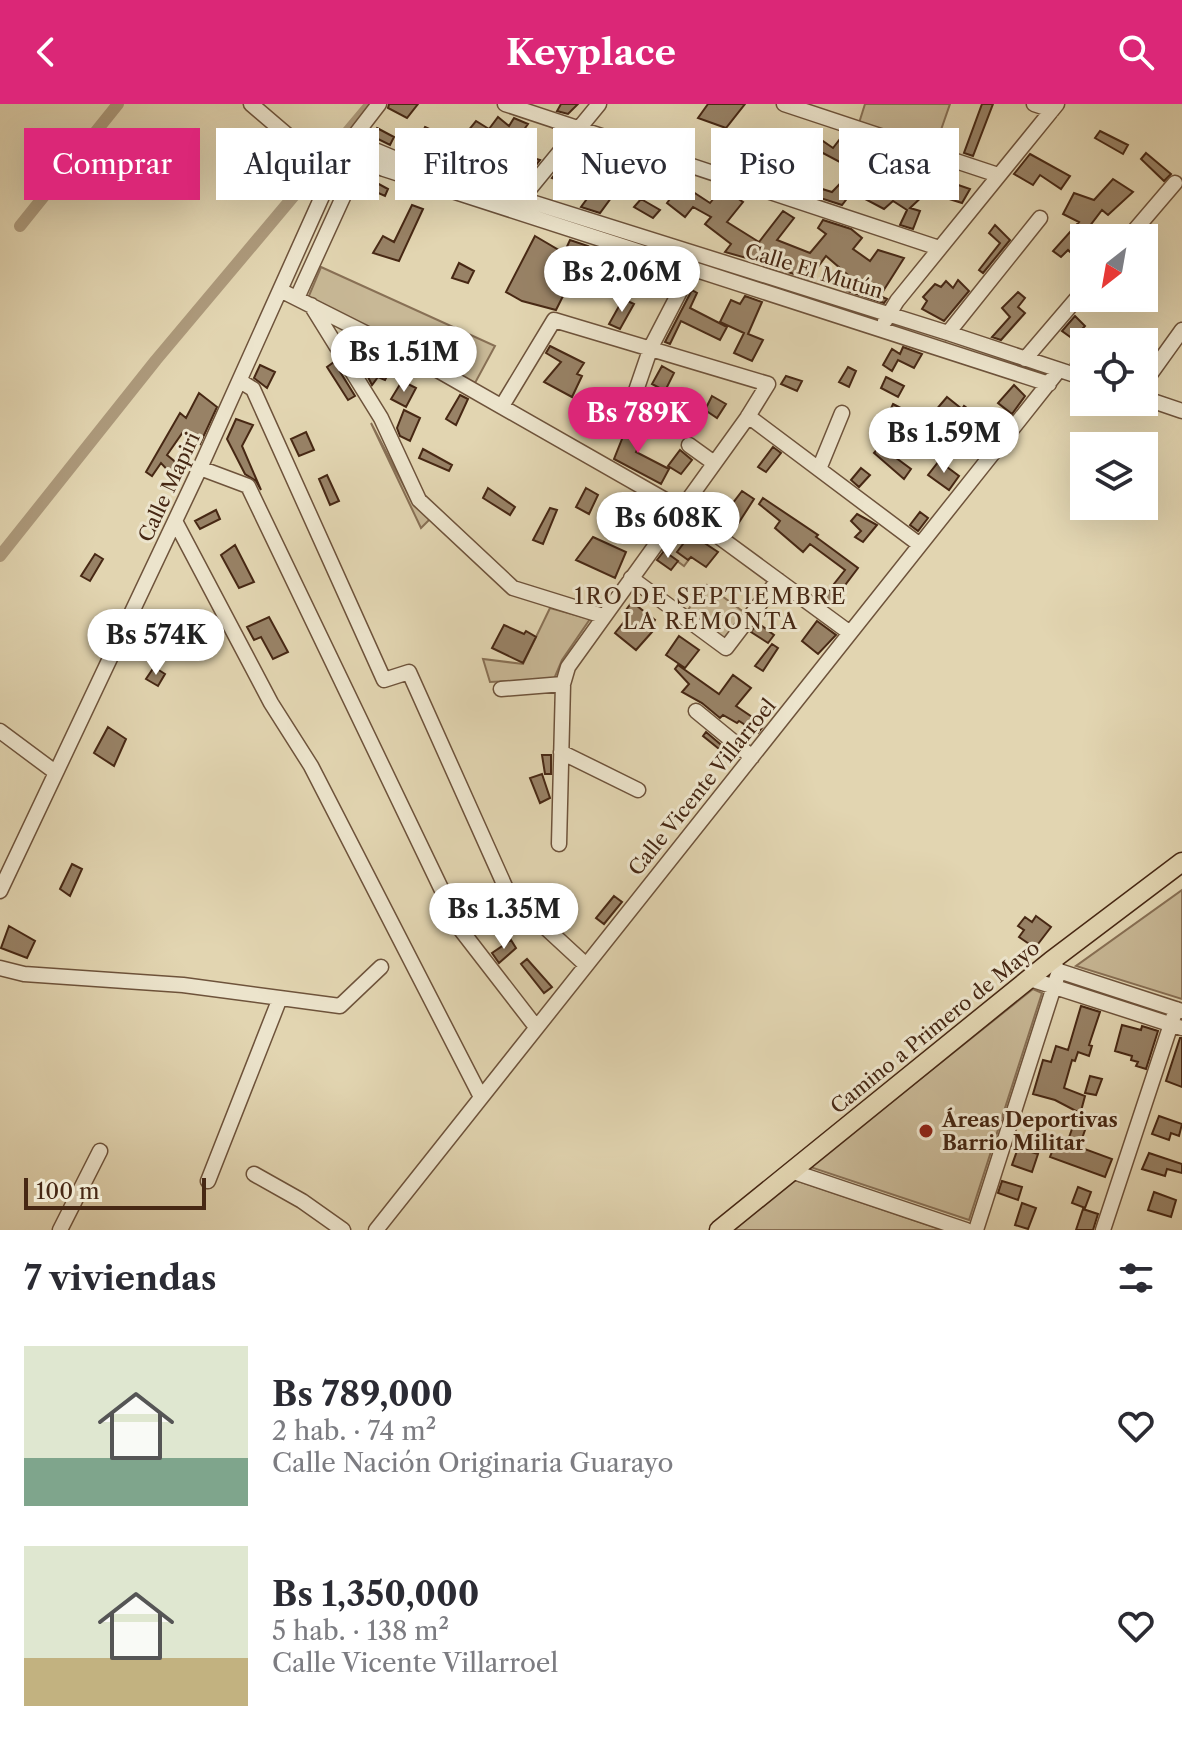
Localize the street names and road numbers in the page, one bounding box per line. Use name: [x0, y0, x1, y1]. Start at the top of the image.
street label: Calle El Mutún: [742, 239, 886, 304]
street label: Calle Mapiri: [133, 428, 205, 546]
street label: Calle Vicente Villarroel: [623, 694, 781, 880]
street label: Camino a Primero de Mayo: [826, 935, 1044, 1119]

